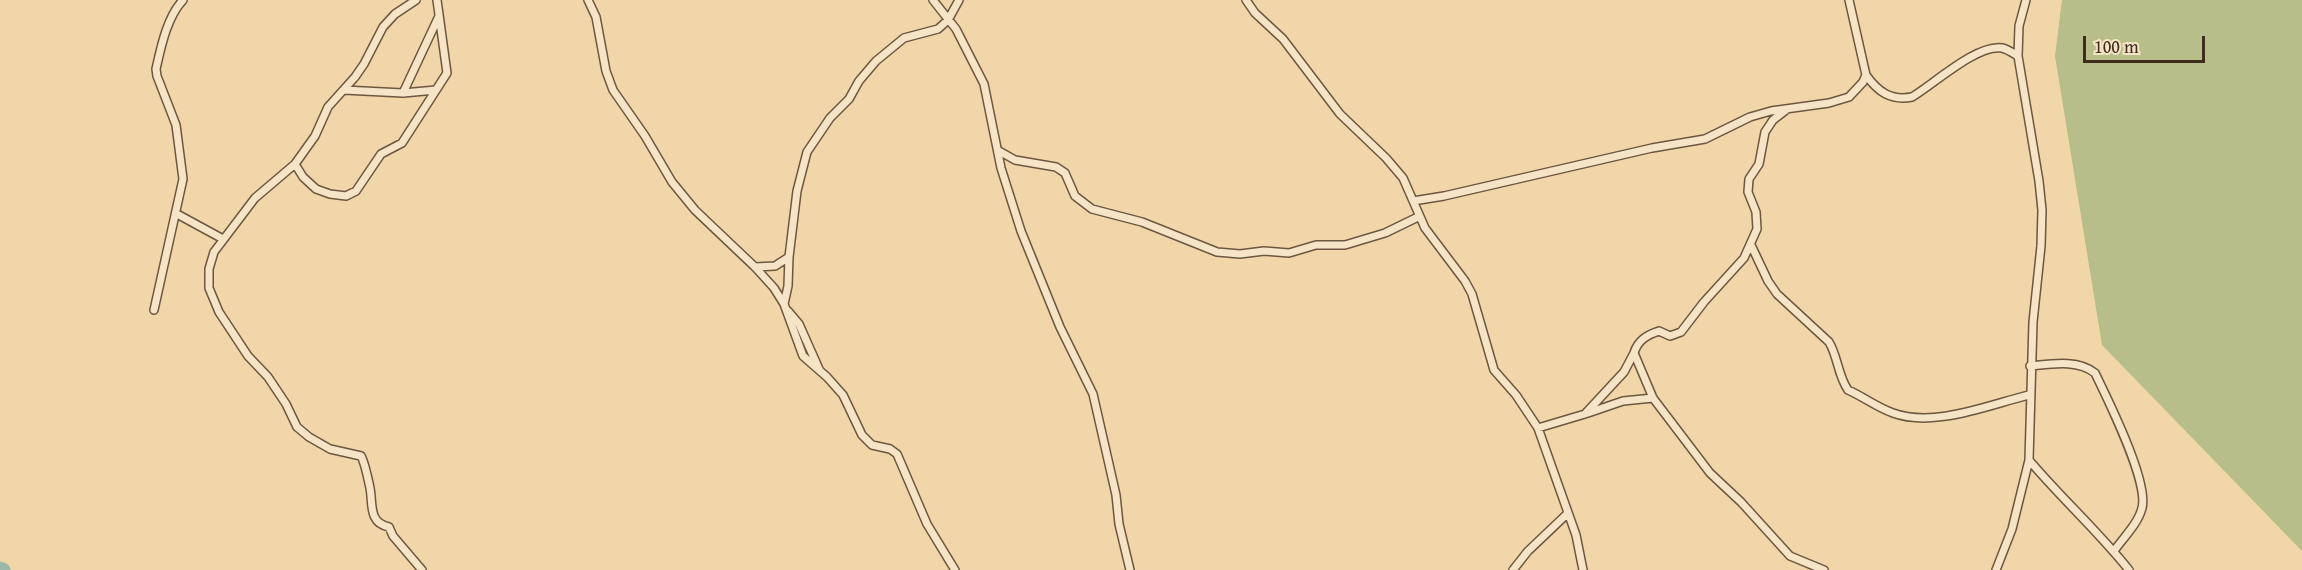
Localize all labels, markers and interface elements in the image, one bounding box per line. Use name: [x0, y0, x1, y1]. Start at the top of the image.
scale bar: [2086, 24, 2208, 62]
text: 100 m: [2094, 33, 2139, 60]

